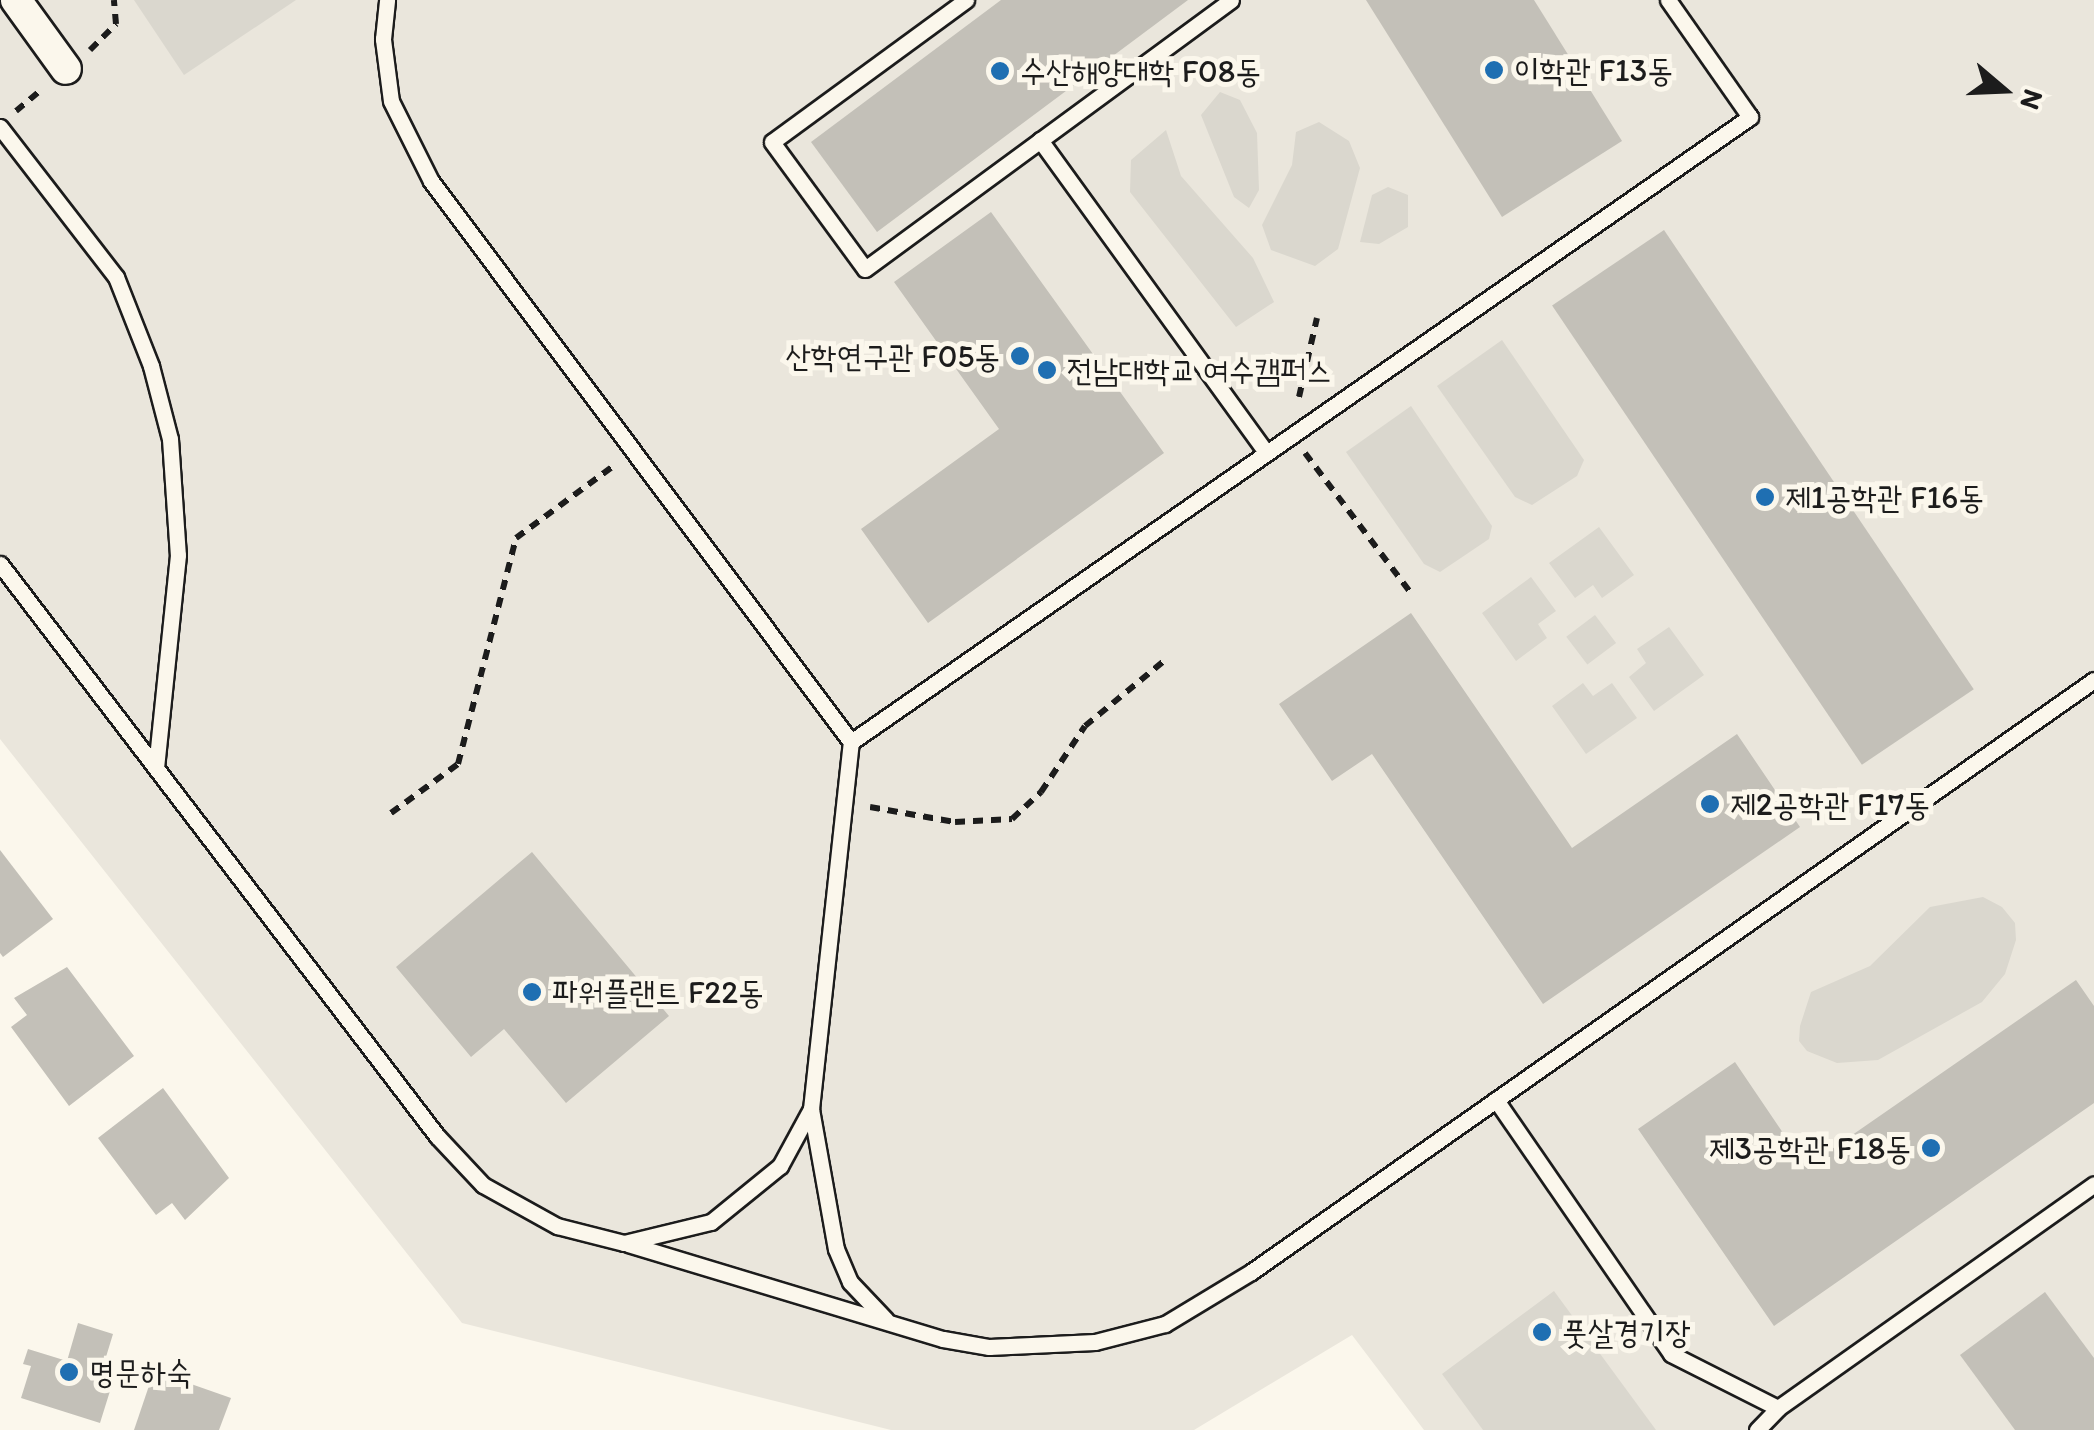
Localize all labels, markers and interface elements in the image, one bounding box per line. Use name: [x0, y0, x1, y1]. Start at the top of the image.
north arrow: [1954, 40, 2054, 140]
place label: 이학관 F13동: [1514, 51, 1673, 89]
place label: 수산해양대학 F08동: [1020, 52, 1261, 90]
marker: 이학관 F13동: [1483, 59, 1505, 81]
marker: 수산해양대학 F08동: [989, 60, 1011, 82]
text: N: [2013, 85, 2052, 114]
place label: 산학연구관 F05동: [785, 337, 1000, 375]
marker: 산학연구관 F05동: [1009, 345, 1031, 367]
place label: 전남대학교 여수캠퍼스: [1067, 351, 1332, 389]
marker: 전남대학교 여수캠퍼스: [1036, 359, 1058, 381]
place label: 제1공학관 F16동: [1785, 478, 1984, 516]
marker: 제1공학관 F16동: [1754, 486, 1776, 508]
place label: 제2공학관 F17동: [1730, 785, 1930, 823]
marker: 제2공학관 F17동: [1699, 793, 1721, 815]
place label: 파워플랜트 F22동: [552, 973, 764, 1011]
marker: 파워플랜트 F22동: [521, 981, 543, 1003]
place label: 제3공학관 F18동: [1709, 1129, 1911, 1167]
marker: 제3공학관 F18동: [1920, 1137, 1942, 1159]
place label: 풋살경기장: [1562, 1313, 1691, 1351]
marker: 풋살경기장: [1531, 1321, 1553, 1343]
place label: 명문하숙: [89, 1353, 192, 1391]
marker: 명문하숙: [58, 1361, 80, 1383]

